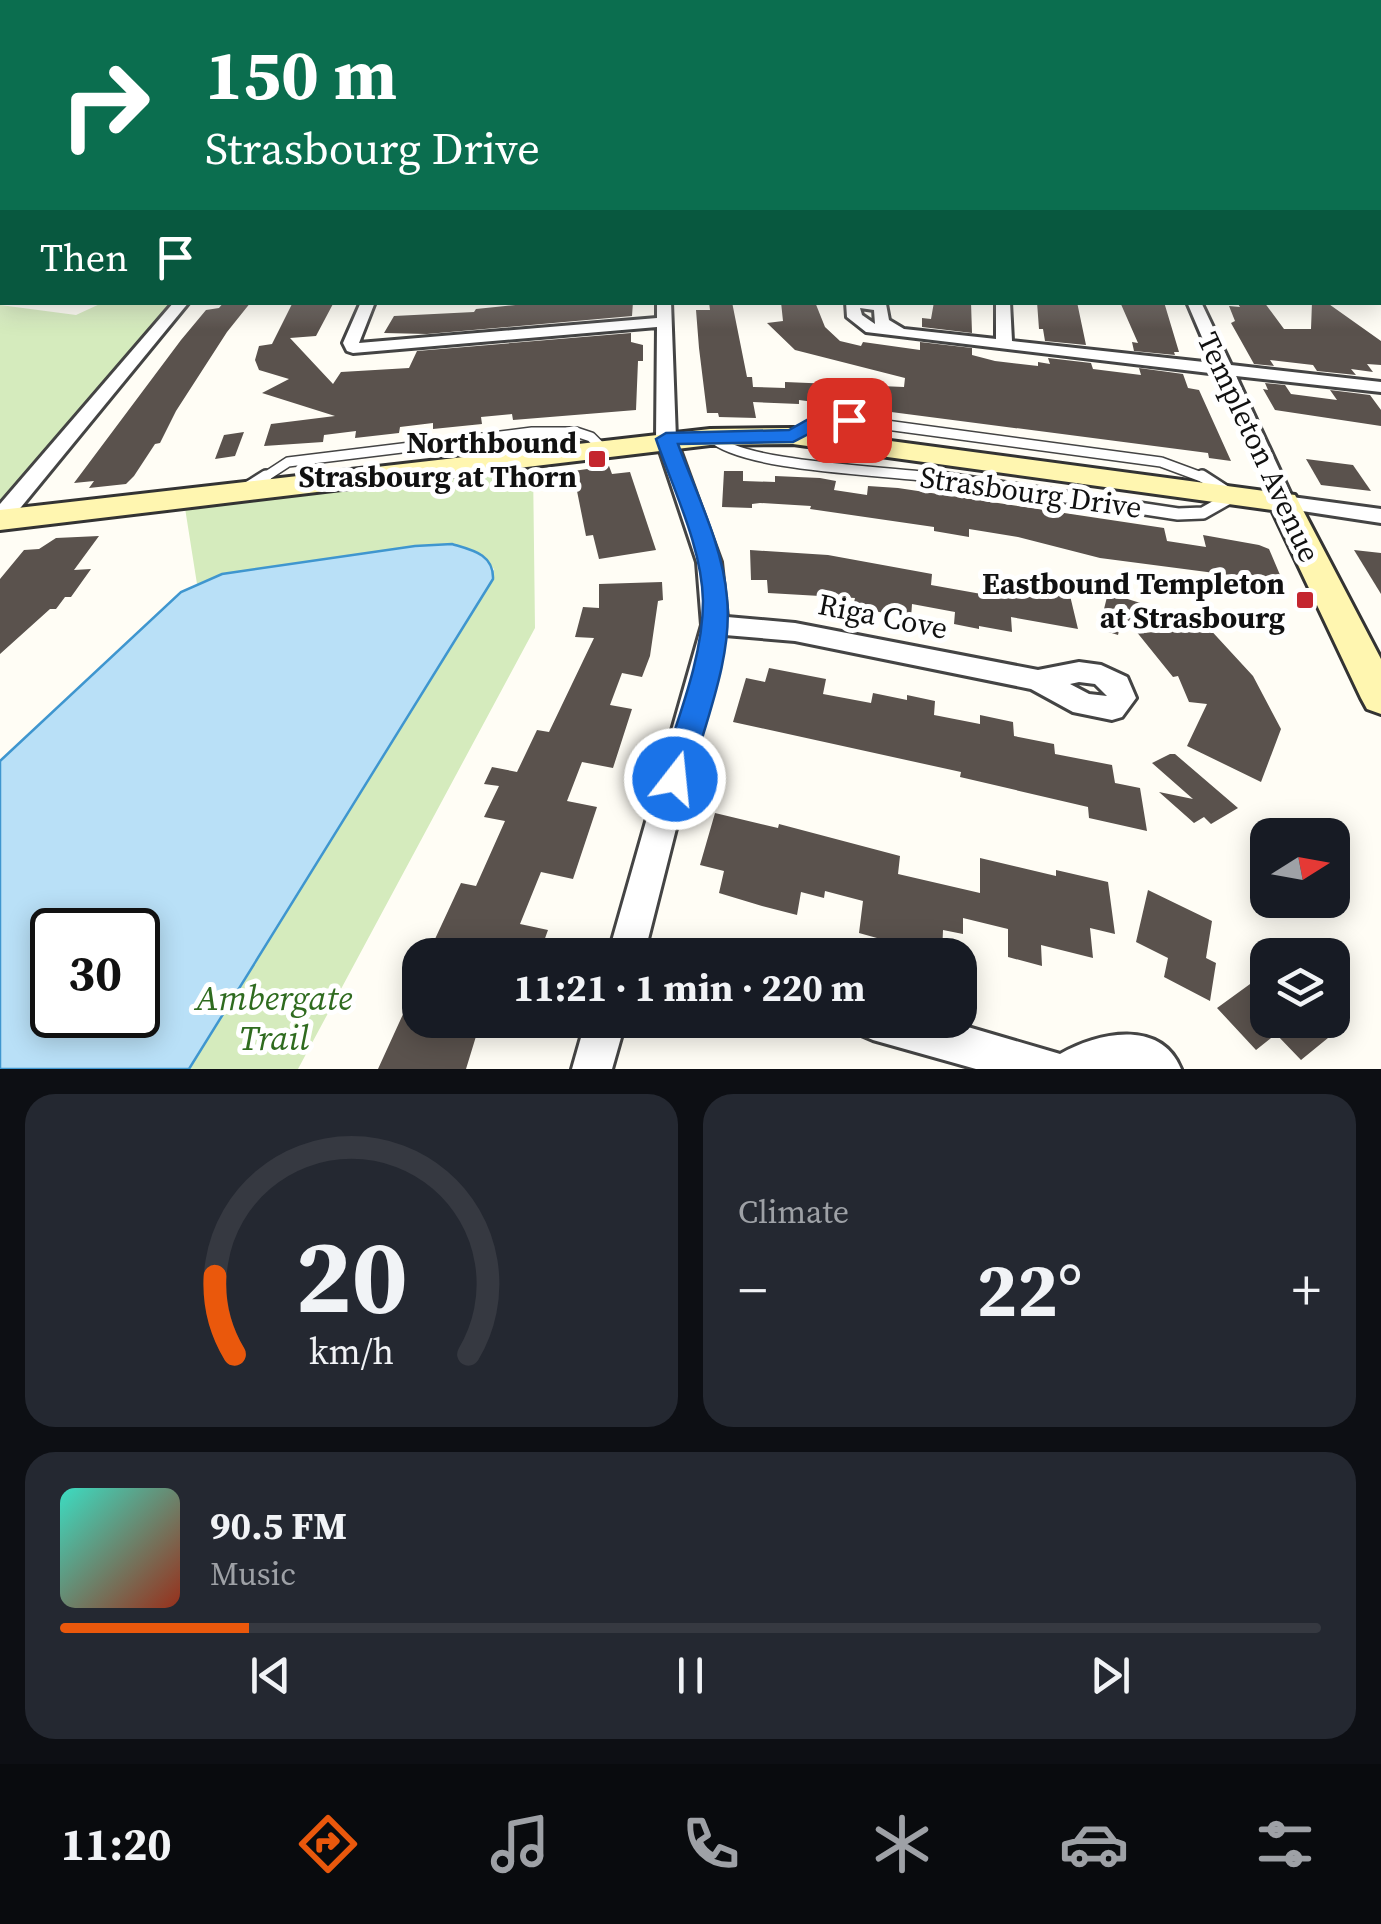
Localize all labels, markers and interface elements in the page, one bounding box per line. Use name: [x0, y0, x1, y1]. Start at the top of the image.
text: 150 m: [205, 26, 397, 122]
icon: right: [40, 40, 170, 170]
text: Strasbourg Drive: [205, 117, 540, 179]
icon: arrive: [148, 230, 203, 285]
text: Then: [40, 232, 128, 284]
street label: Templeton Avenue: [1188, 325, 1330, 569]
pin: [807, 378, 892, 463]
icon: arrive: [822, 393, 877, 448]
place label: Northbound Strasbourg at Thorn: [298, 422, 577, 497]
marker: Northbound Strasbourg at Thorn: [586, 448, 608, 470]
street label: Strasbourg Drive: [918, 456, 1144, 528]
place label: Eastbound Templeton at Strasbourg: [982, 563, 1285, 638]
street label: Riga Cove: [815, 583, 951, 649]
marker: Eastbound Templeton at Strasbourg: [1294, 589, 1316, 611]
position arrow: [623, 727, 727, 831]
north arrow: [1250, 818, 1350, 918]
map controls: [1250, 818, 1350, 1038]
speed limit sign: 30: [30, 908, 160, 1038]
button: layers: [1250, 938, 1350, 1038]
text: 11:21 · 1 min · 220 m: [513, 962, 866, 1014]
park label: Ambergate Trail: [194, 974, 352, 1062]
text: Climate: [738, 1190, 849, 1234]
text: 20: [295, 1204, 408, 1347]
text: 22°: [977, 1238, 1082, 1341]
text: −: [738, 1252, 767, 1327]
text: +: [1292, 1252, 1321, 1327]
text: km/h: [309, 1327, 394, 1376]
text: 90.5 FM: [210, 1500, 347, 1552]
text: Music: [210, 1552, 296, 1596]
icon: previous: [243, 1648, 298, 1703]
icon: pause: [663, 1648, 718, 1703]
icon: next: [1083, 1648, 1138, 1703]
icon: directions: [293, 1809, 363, 1879]
icon: music: [485, 1809, 555, 1879]
icon: phone: [676, 1809, 746, 1879]
icon: climate: [867, 1809, 937, 1879]
icon: car: [1059, 1809, 1129, 1879]
icon: filters: [1250, 1809, 1320, 1879]
text: 11:20: [61, 1813, 172, 1875]

